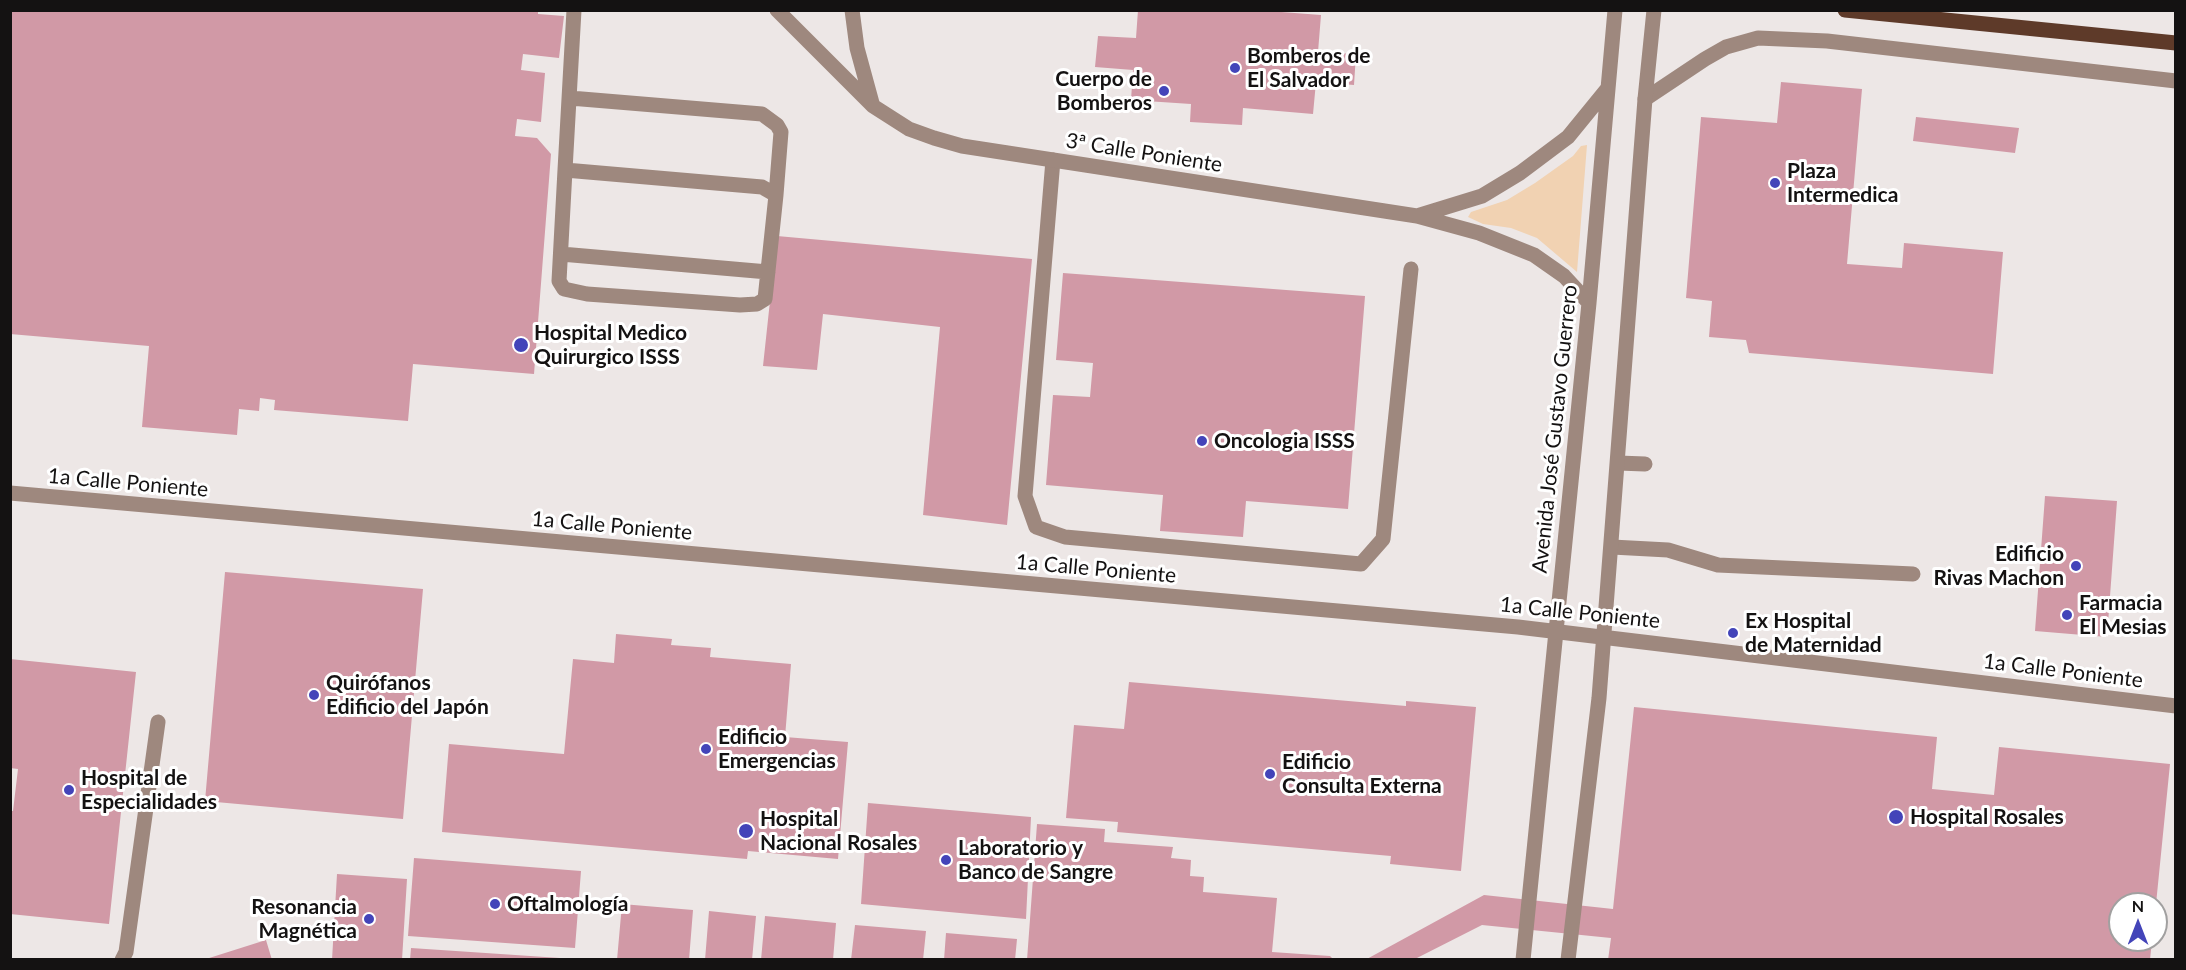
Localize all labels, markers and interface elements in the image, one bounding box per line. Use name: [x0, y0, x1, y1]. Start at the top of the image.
place label: Bomberos de El Salvador: [1247, 43, 1371, 93]
marker: Bomberos de El Salvador: [1228, 61, 1242, 75]
place label: Cuerpo de Bomberos: [1055, 66, 1152, 116]
marker: Cuerpo de Bomberos: [1157, 84, 1171, 98]
street label: 3ª Calle Poniente: [1064, 128, 1224, 178]
place label: Plaza Intermedica: [1787, 158, 1898, 208]
marker: Plaza Intermedica: [1768, 176, 1782, 190]
street label: Avenida José Gustavo Guerrero: [1527, 284, 1583, 574]
place label: Hospital Medico Quirurgico ISSS: [534, 320, 687, 370]
marker: Hospital Medico Quirurgico ISSS: [512, 336, 530, 354]
place label: Oncologia ISSS: [1214, 428, 1355, 454]
marker: Oncologia ISSS: [1195, 434, 1209, 448]
street label: 1a Calle Poniente: [47, 463, 209, 503]
street label: 1a Calle Poniente: [531, 506, 693, 546]
place label: Edificio Rivas Machon: [1933, 541, 2064, 591]
street label: 1a Calle Poniente: [1015, 549, 1177, 589]
marker: Edificio Rivas Machon: [2069, 559, 2083, 573]
place label: Farmacia El Mesias: [2079, 590, 2167, 640]
street label: 1a Calle Poniente: [1499, 592, 1661, 634]
place label: Ex Hospital de Maternidad: [1745, 608, 1882, 658]
marker: Farmacia El Mesias: [2060, 608, 2074, 622]
marker: Ex Hospital de Maternidad: [1726, 626, 1740, 640]
street label: 1a Calle Poniente: [1982, 649, 2144, 693]
place label: Quirófanos Edificio del Japón: [326, 670, 489, 720]
marker: Quirófanos Edificio del Japón: [307, 688, 321, 702]
place label: Edificio Emergencias: [718, 724, 836, 774]
marker: Edificio Emergencias: [699, 742, 713, 756]
place label: Edificio Consulta Externa: [1282, 749, 1442, 799]
place label: Hospital de Especialidades: [81, 765, 217, 815]
marker: Edificio Consulta Externa: [1263, 767, 1277, 781]
marker: Hospital de Especialidades: [62, 783, 76, 797]
place label: Hospital Rosales: [1910, 804, 2064, 830]
place label: Hospital Nacional Rosales: [760, 806, 917, 856]
marker: Hospital Rosales: [1887, 808, 1905, 826]
marker: Hospital Nacional Rosales: [737, 822, 755, 840]
place label: Laboratorio y Banco de Sangre: [958, 835, 1113, 885]
marker: Laboratorio y Banco de Sangre: [939, 853, 953, 867]
place label: Oftalmología: [507, 891, 629, 917]
north arrow: [2108, 892, 2168, 952]
place label: Resonancia Magnética: [251, 894, 357, 944]
text: N: [2132, 896, 2144, 915]
marker: Oftalmología: [488, 897, 502, 911]
marker: Resonancia Magnética: [362, 912, 376, 926]

